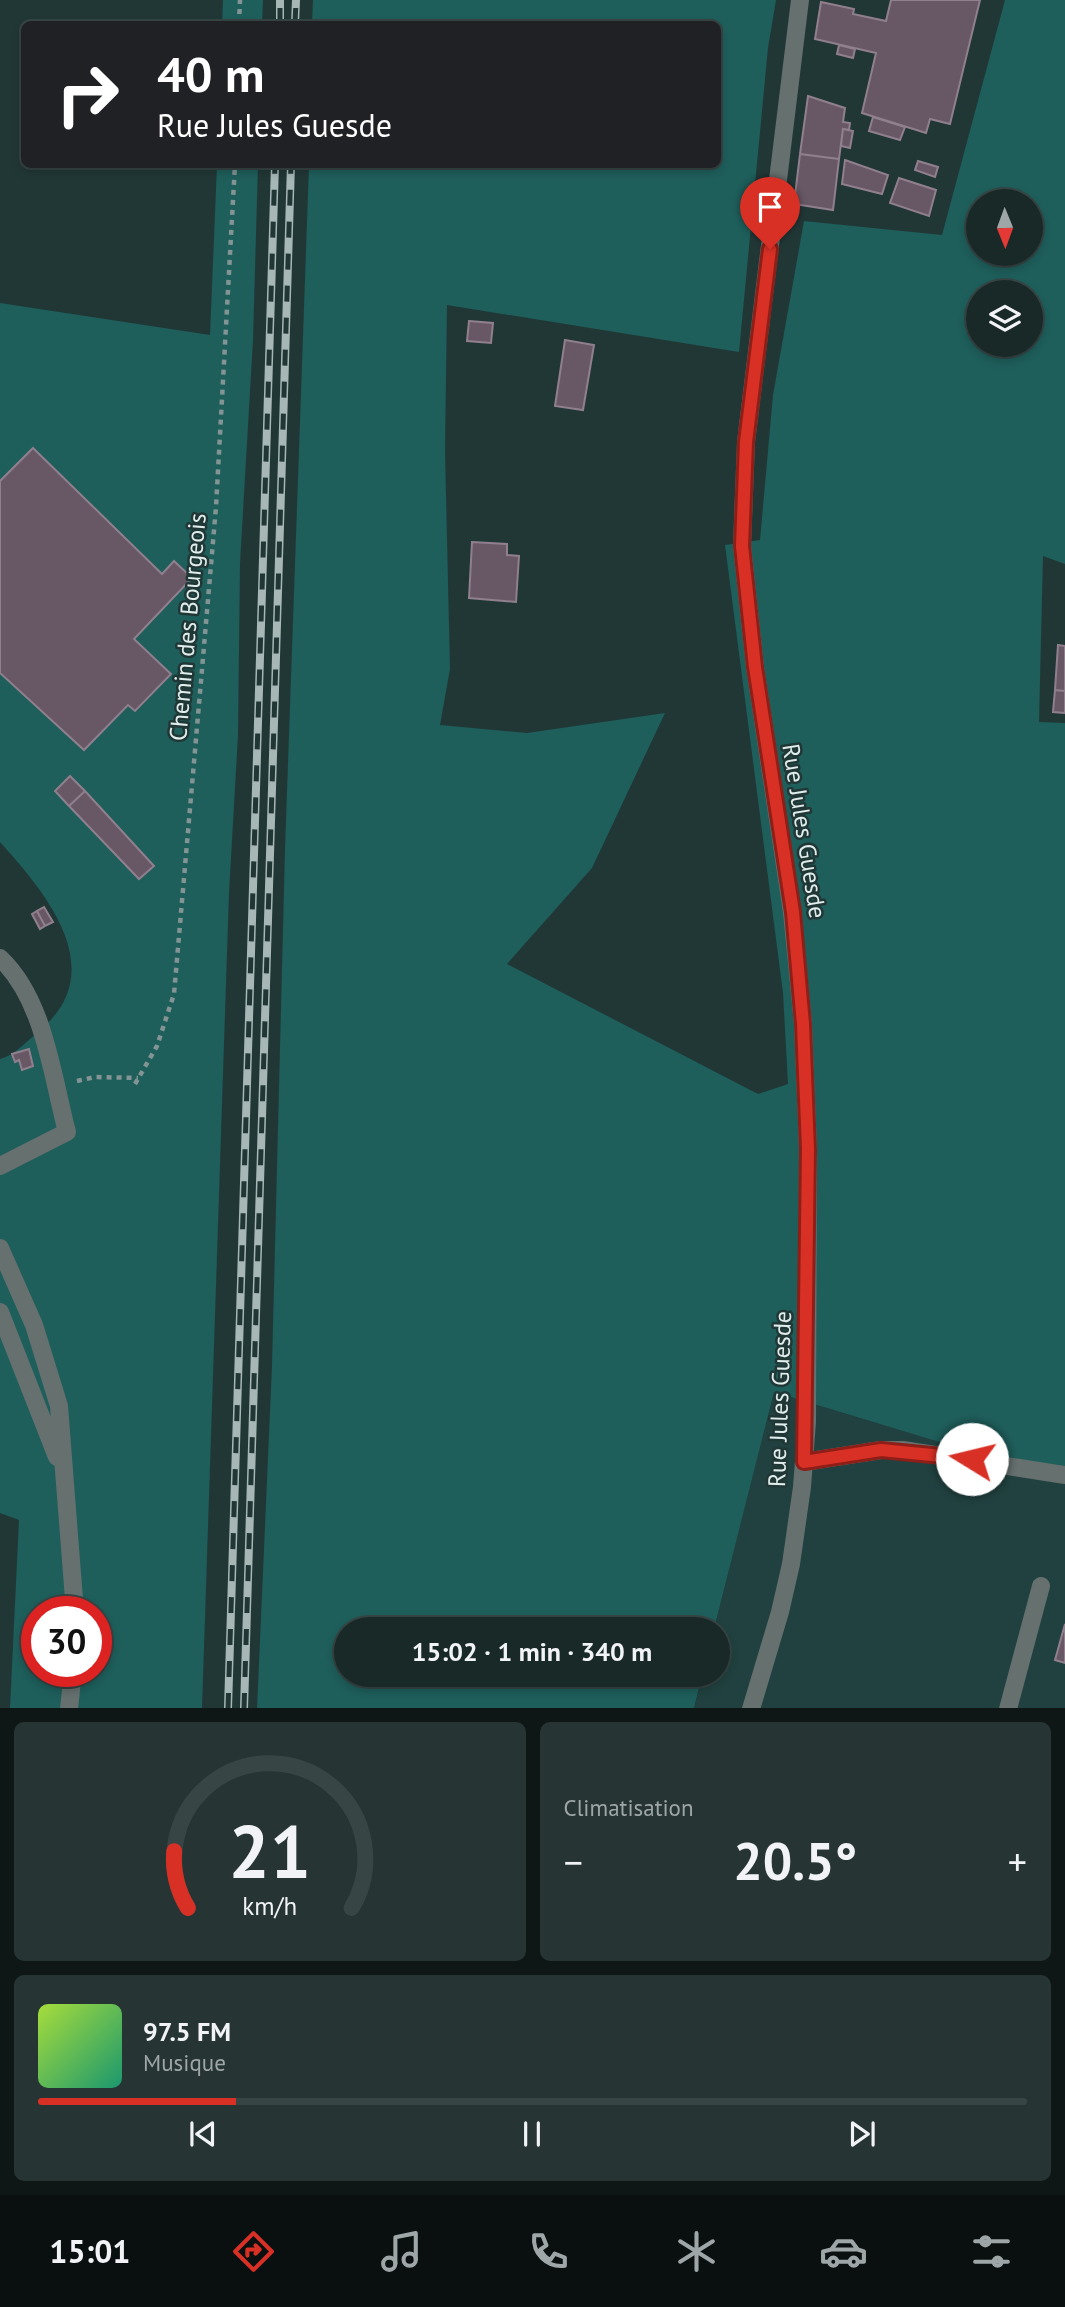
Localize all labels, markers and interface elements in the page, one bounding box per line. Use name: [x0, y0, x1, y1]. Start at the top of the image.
text: 40 m: [157, 42, 264, 106]
icon: right: [42, 49, 133, 140]
text: Rue Jules Guesde: [157, 104, 392, 146]
pin: [740, 177, 800, 249]
icon: arrive: [751, 188, 789, 226]
north arrow: [966, 189, 1043, 266]
map controls: [966, 189, 1043, 357]
button: layers: [966, 280, 1043, 357]
street label: Chemin des Bourgeois: [162, 512, 213, 742]
street label: Rue Jules Guesde: [775, 741, 834, 920]
street label: Rue Jules Guesde: [761, 1310, 798, 1488]
position arrow: [935, 1422, 1009, 1496]
speed limit sign: 30: [21, 1596, 112, 1687]
text: 15:02 · 1 min · 340 m: [412, 1635, 652, 1668]
text: Climatisation: [564, 1793, 694, 1822]
text: 21: [228, 1804, 311, 1898]
text: 20.5°: [733, 1827, 857, 1894]
text: −: [564, 1837, 583, 1886]
text: +: [1008, 1837, 1027, 1886]
text: km/h: [242, 1889, 297, 1921]
text: 97.5 FM: [143, 2015, 231, 2048]
text: Musique: [143, 2048, 226, 2077]
icon: previous: [184, 2115, 222, 2153]
icon: pause: [513, 2115, 551, 2153]
icon: next: [843, 2115, 881, 2153]
icon: directions: [229, 2227, 278, 2276]
icon: music: [377, 2227, 426, 2276]
icon: phone: [524, 2227, 573, 2276]
icon: climate: [672, 2227, 721, 2276]
icon: car: [819, 2227, 868, 2276]
icon: filters: [967, 2227, 1016, 2276]
text: 15:01: [49, 2230, 130, 2272]

